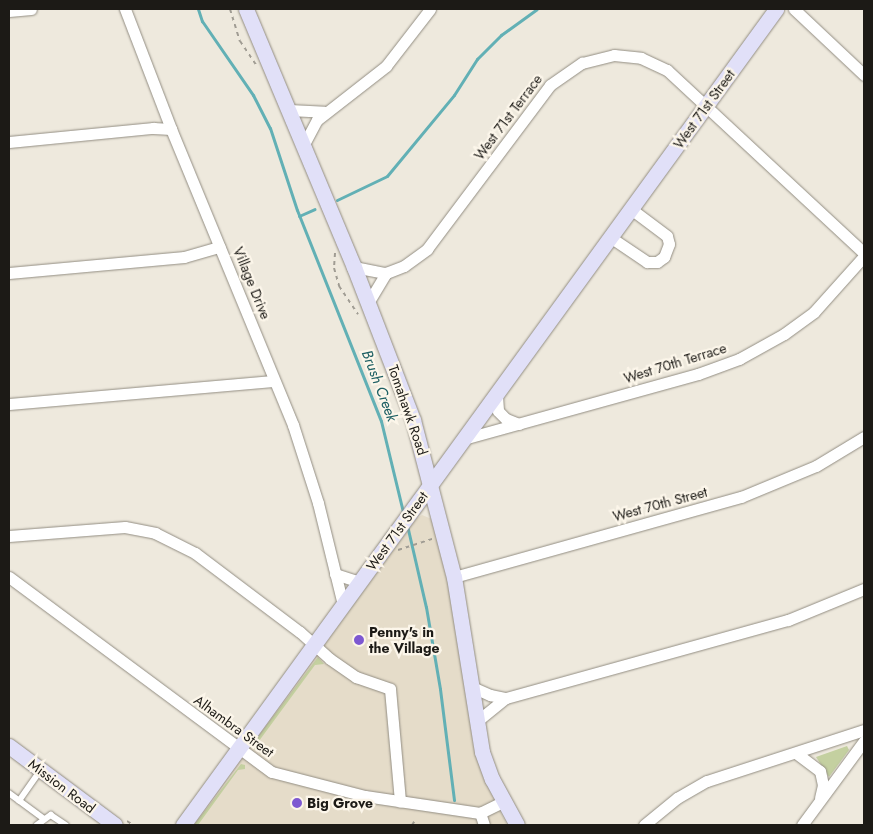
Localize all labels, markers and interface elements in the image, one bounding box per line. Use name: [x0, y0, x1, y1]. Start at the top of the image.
street label: West 71st Street: [670, 66, 738, 152]
street label: West 71st Terrace: [470, 71, 546, 163]
street label: Village Drive: [230, 244, 274, 322]
street label: West 70th Terrace: [622, 339, 728, 387]
water label: Brush Creek: [357, 348, 401, 424]
street label: Tomahawk Road: [385, 363, 431, 457]
street label: West 70th Street: [611, 483, 709, 525]
street label: West 71st Street: [363, 488, 431, 574]
place label: Penny's in the Village: [369, 624, 439, 656]
marker: Penny's in the Village: [353, 634, 365, 646]
street label: Alhambra Street: [191, 691, 277, 761]
street label: Mission Road: [25, 755, 99, 817]
place label: Big Grove: [307, 795, 373, 811]
marker: Big Grove: [291, 797, 303, 809]

